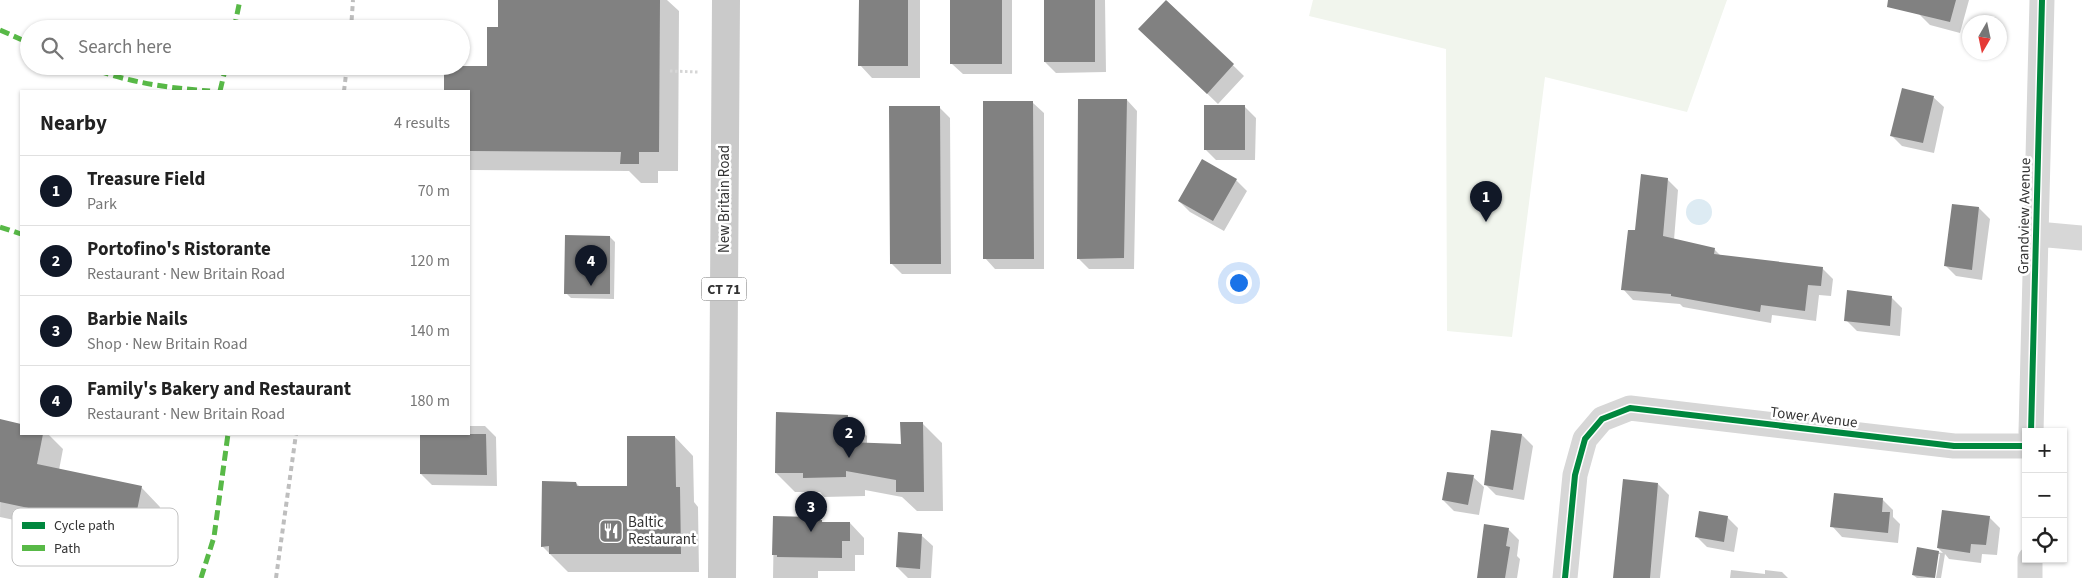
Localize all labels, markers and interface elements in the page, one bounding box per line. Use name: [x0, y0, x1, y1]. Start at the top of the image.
north arrow: [1962, 15, 2007, 60]
search box: [20, 20, 470, 75]
icon: search: [38, 34, 66, 62]
text: Search here: [78, 34, 172, 61]
text: Nearby: [40, 108, 107, 138]
text: 4 results: [394, 112, 450, 134]
street label: New Britain Road: [714, 145, 735, 253]
street label: Grandview Avenue: [2013, 158, 2036, 274]
text: Treasure Field: [87, 166, 205, 193]
text: 1: [52, 180, 60, 202]
text: 70 m: [418, 180, 450, 202]
pin: 1: [1470, 181, 1502, 222]
text: Park: [87, 193, 117, 215]
text: Portofino's Ristorante: [87, 236, 271, 263]
pin: 4: [575, 245, 607, 286]
text: 2: [52, 250, 60, 272]
text: 120 m: [410, 250, 450, 272]
text: Restaurant · New Britain Road: [87, 263, 285, 285]
your location: [1226, 270, 1252, 296]
road number: CT 71: [702, 278, 746, 300]
text: Barbie Nails: [87, 306, 188, 333]
text: 3: [52, 320, 60, 342]
text: 140 m: [410, 320, 450, 342]
text: Shop · New Britain Road: [87, 333, 248, 355]
text: Family's Bakery and Restaurant: [87, 376, 351, 403]
text: 4: [52, 390, 60, 412]
text: 180 m: [410, 390, 450, 412]
street label: Tower Avenue: [1769, 402, 1859, 433]
text: Restaurant · New Britain Road: [87, 403, 285, 425]
pin: 2: [833, 417, 865, 458]
map controls: [2022, 428, 2067, 563]
button: +: [2022, 428, 2067, 473]
button: −: [2022, 473, 2067, 518]
pin: 3: [795, 491, 827, 532]
legend: [12, 508, 178, 566]
place label: Baltic Restaurant: [628, 512, 696, 550]
text: Cycle path: [54, 516, 115, 536]
restaurant icon: Baltic Restaurant: [598, 518, 624, 544]
button: locate: [2022, 518, 2067, 563]
text: Path: [54, 539, 81, 559]

